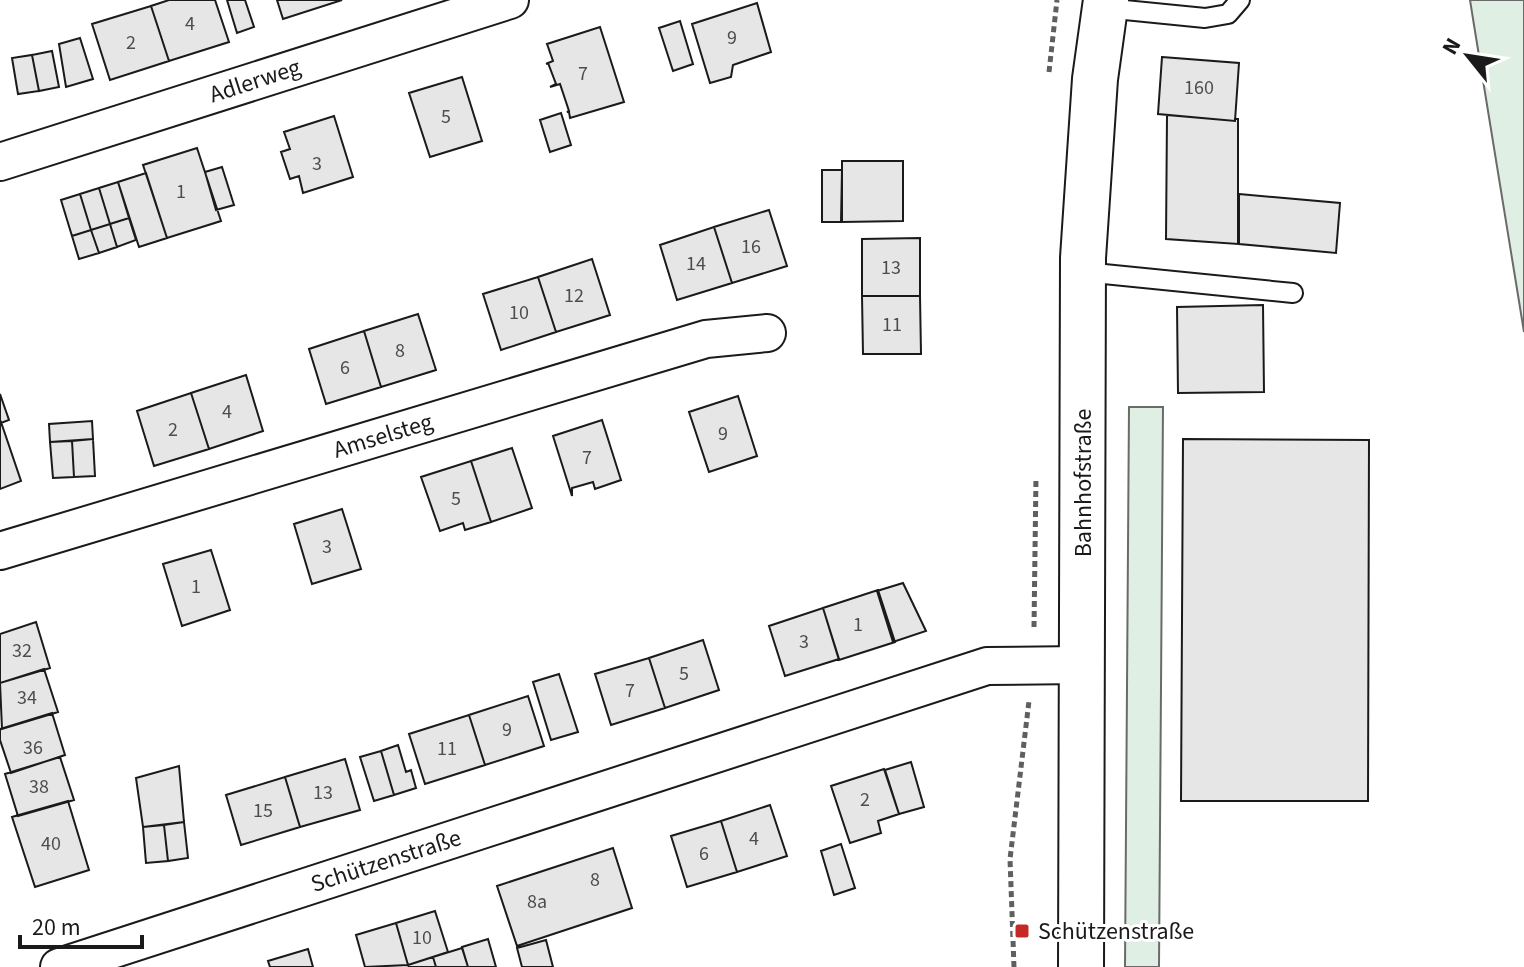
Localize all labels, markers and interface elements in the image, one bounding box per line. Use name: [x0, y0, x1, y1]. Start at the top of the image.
house number: 4: [185, 10, 195, 38]
north arrow: [1428, 16, 1508, 96]
house number: 9: [727, 24, 737, 52]
house number: 2: [126, 29, 136, 57]
text: N: [1434, 32, 1469, 61]
street label: Adlerweg: [205, 50, 305, 112]
house number: 7: [578, 60, 588, 88]
house number: 160: [1184, 74, 1214, 102]
house number: 5: [441, 103, 451, 131]
house number: 3: [312, 150, 322, 178]
house number: 1: [176, 178, 186, 206]
house number: 16: [741, 233, 761, 261]
house number: 14: [686, 250, 706, 278]
house number: 13: [881, 254, 901, 282]
house number: 12: [564, 282, 584, 310]
house number: 10: [509, 299, 529, 327]
house number: 11: [882, 311, 902, 339]
house number: 8: [395, 337, 405, 365]
house number: 6: [340, 354, 350, 382]
house number: 4: [222, 398, 232, 426]
street label: Amselsteg: [329, 404, 437, 468]
street label: Bahnhofstraße: [1066, 409, 1101, 557]
house number: 2: [168, 416, 178, 444]
house number: 9: [718, 420, 728, 448]
house number: 7: [582, 444, 592, 472]
house number: 5: [451, 485, 461, 513]
house number: 3: [322, 533, 332, 561]
house number: 1: [191, 573, 201, 601]
house number: 1: [853, 611, 863, 639]
house number: 3: [799, 628, 809, 656]
house number: 32: [12, 637, 32, 665]
house number: 5: [679, 660, 689, 688]
house number: 7: [625, 677, 635, 705]
house number: 34: [17, 684, 37, 712]
house number: 9: [502, 716, 512, 744]
house number: 36: [23, 734, 43, 762]
house number: 11: [437, 735, 457, 763]
house number: 38: [29, 773, 49, 801]
house number: 13: [313, 779, 333, 807]
house number: 2: [860, 786, 870, 814]
house number: 15: [253, 797, 273, 825]
street label: Schützenstraße: [306, 820, 466, 902]
house number: 4: [749, 825, 759, 853]
house number: 40: [41, 830, 61, 858]
house number: 6: [699, 840, 709, 868]
house number: 8: [590, 866, 600, 894]
house number: 8a: [527, 888, 547, 916]
scale bar: [20, 899, 142, 949]
text: 20 m: [32, 910, 81, 945]
place label: Schützenstraße: [1038, 914, 1194, 949]
marker: Schützenstraße: [1013, 922, 1031, 940]
house number: 10: [412, 924, 432, 952]

